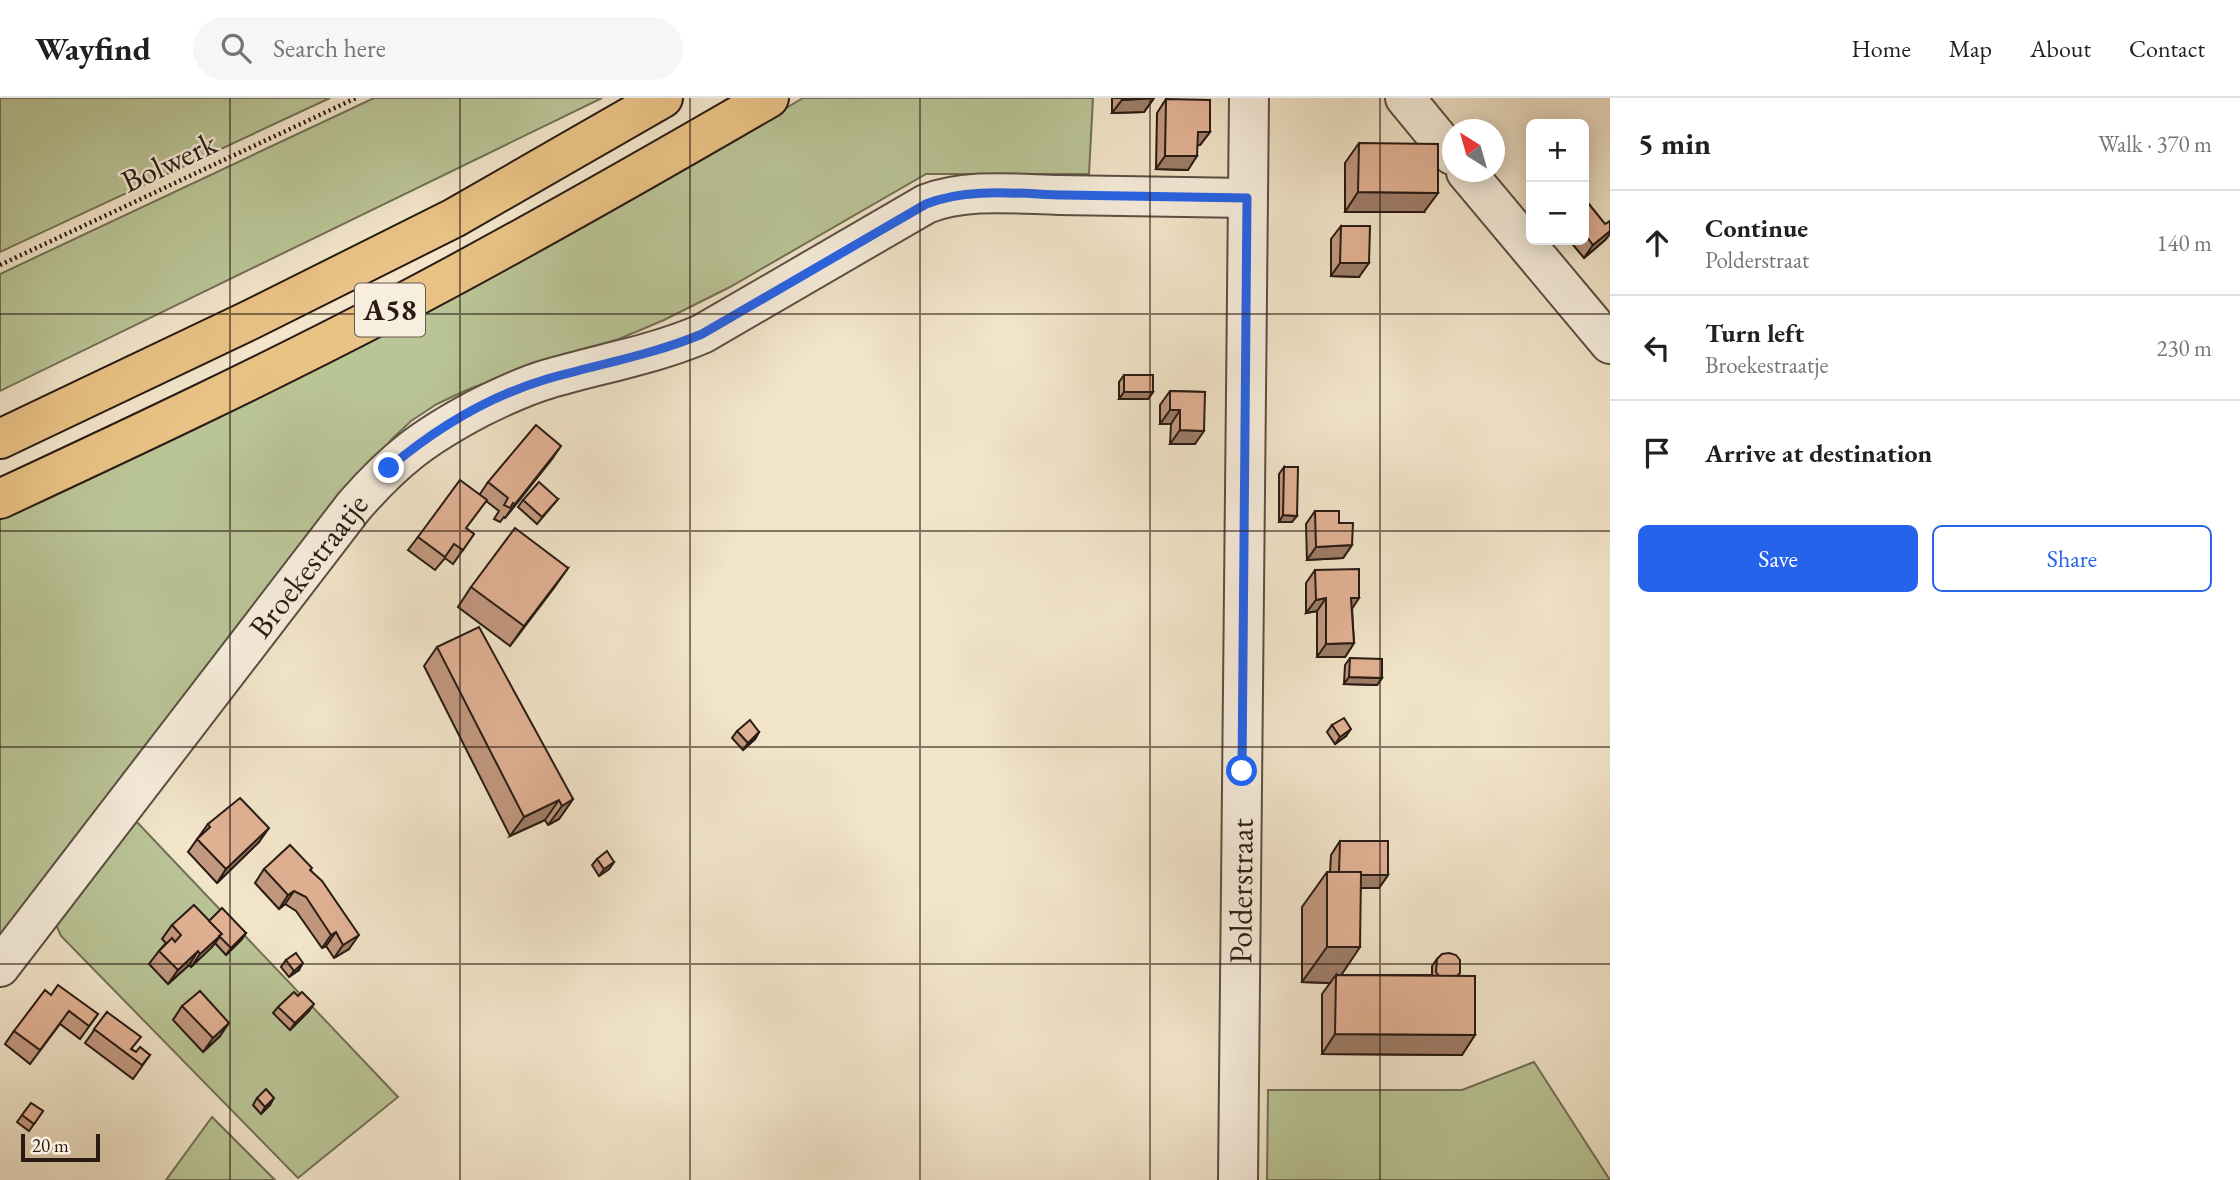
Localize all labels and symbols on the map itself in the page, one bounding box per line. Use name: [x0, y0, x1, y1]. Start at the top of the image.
north arrow: [1442, 119, 1505, 182]
street label: Bolwerk: [114, 121, 225, 202]
road number: A58: [355, 284, 425, 336]
route end: [373, 452, 404, 483]
street label: Broekestraatje: [239, 484, 377, 647]
route start: [1226, 755, 1257, 786]
street label: Polderstraat: [1219, 818, 1263, 964]
scale bar: [21, 1131, 100, 1163]

